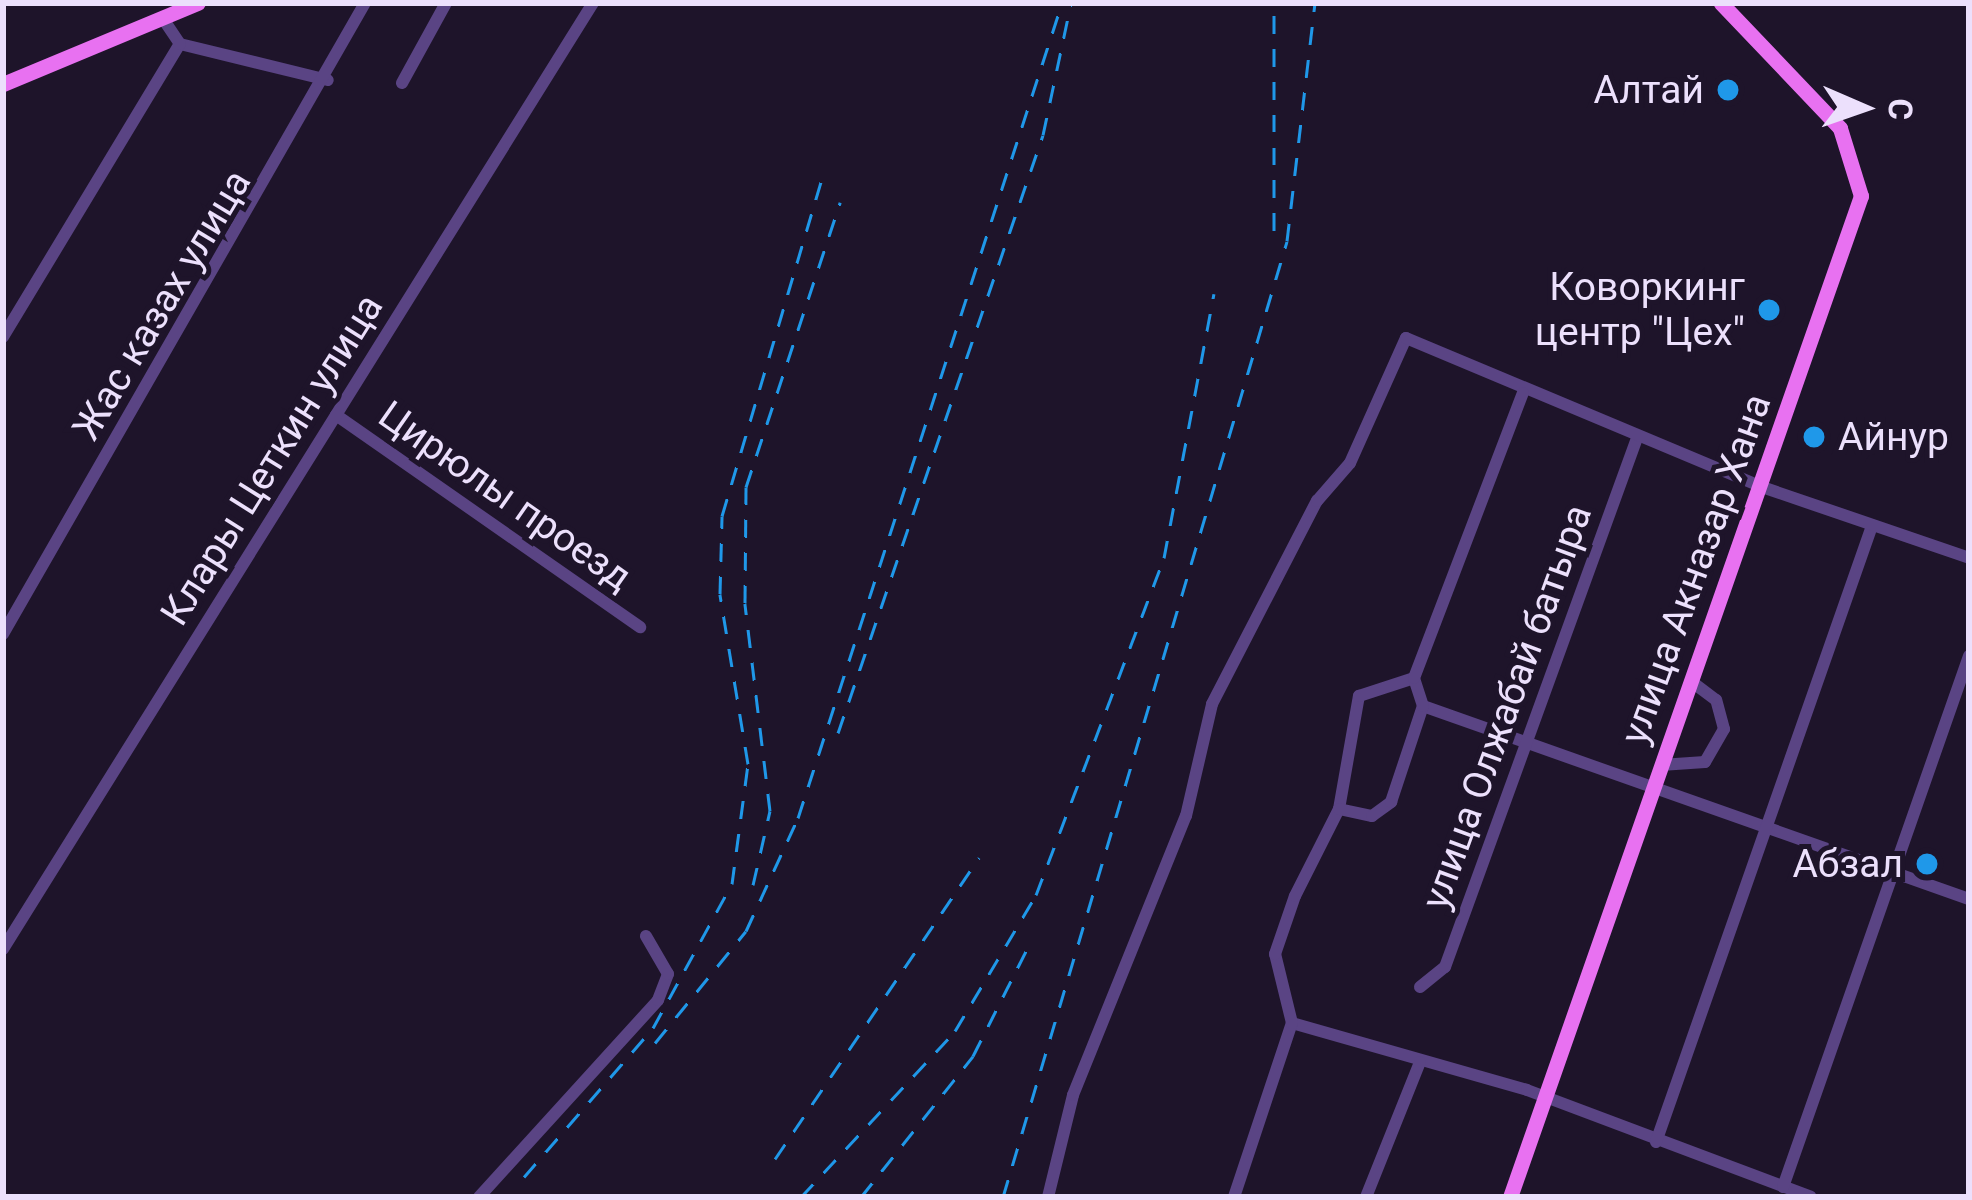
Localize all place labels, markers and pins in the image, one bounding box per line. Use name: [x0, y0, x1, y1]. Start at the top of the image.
place label: Алтай: [1593, 67, 1704, 113]
marker: Алтай: [1715, 77, 1741, 103]
place label: Коворкинг центр "Цех": [1535, 265, 1745, 356]
marker: Коворкинг центр "Цех": [1756, 297, 1782, 323]
place label: Айнур: [1838, 414, 1949, 460]
marker: Айнур: [1801, 424, 1827, 450]
place label: Абзал: [1792, 841, 1903, 887]
marker: Абзал: [1914, 851, 1940, 877]

